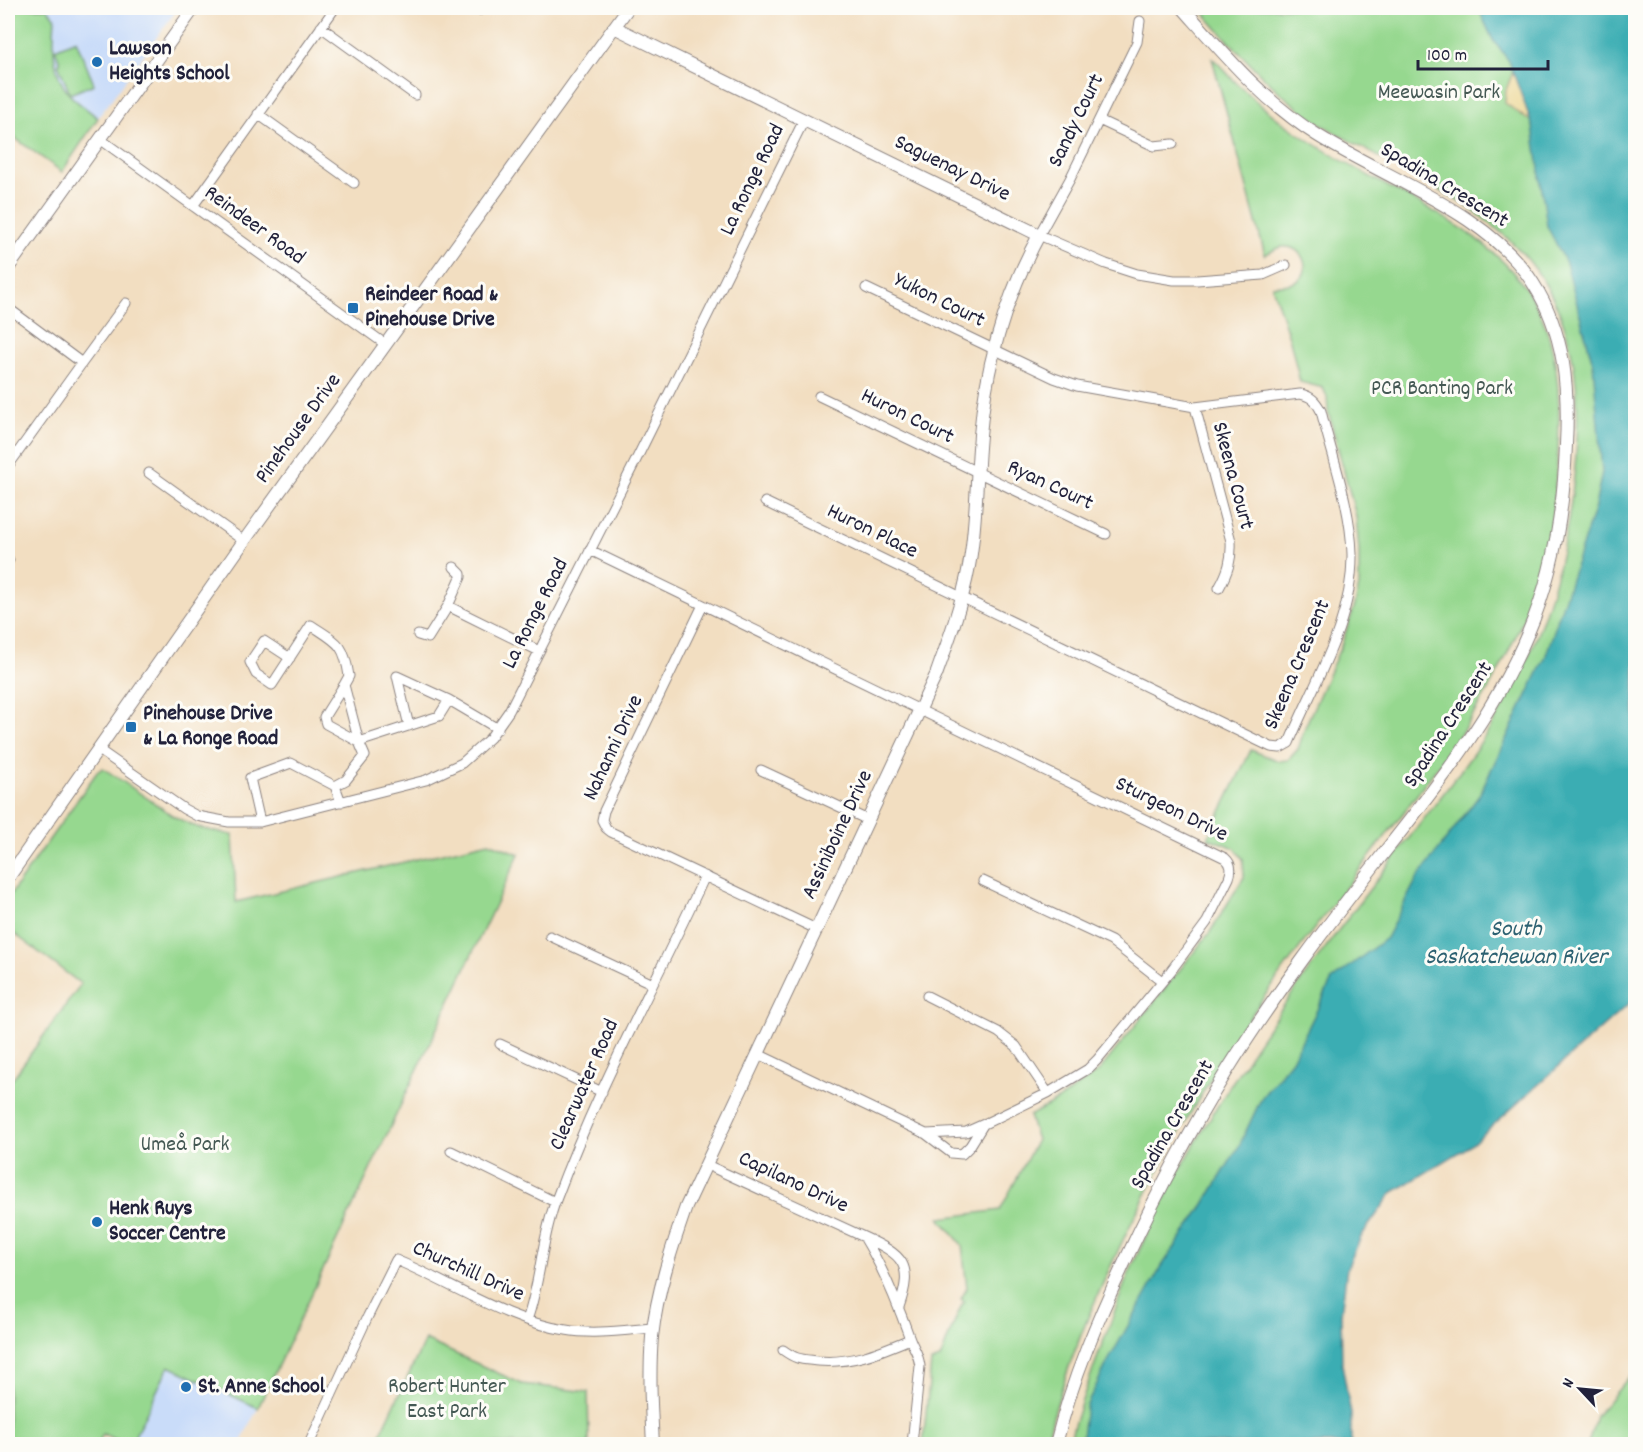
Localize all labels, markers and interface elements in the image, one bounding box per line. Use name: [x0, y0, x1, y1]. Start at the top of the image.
scale bar: [1418, 33, 1548, 71]
place label: Lawson Heights School: [109, 34, 230, 90]
text: 100 m: [1427, 44, 1467, 69]
marker: Lawson Heights School: [90, 55, 104, 69]
street label: Sandy Court: [1041, 69, 1113, 173]
park label: Meewasin Park: [1378, 78, 1500, 109]
street label: La Ronge Road: [713, 119, 793, 241]
street label: Saguenay Drive: [889, 128, 1015, 210]
street label: Spadina Crescent: [1374, 135, 1514, 237]
street label: Reindeer Road: [197, 179, 311, 273]
street label: Yukon Court: [888, 266, 990, 336]
place label: Reindeer Road & Pinehouse Drive: [365, 280, 498, 336]
marker: Reindeer Road & Pinehouse Drive: [346, 301, 360, 315]
street label: Pinehouse Drive: [248, 367, 350, 491]
park label: PCR Banting Park: [1371, 374, 1513, 405]
street label: Huron Court: [855, 381, 959, 453]
street label: Skeena Court: [1203, 419, 1261, 533]
street label: Ryan Court: [1002, 453, 1098, 519]
street label: Huron Place: [821, 497, 923, 567]
street label: La Ronge Road: [495, 553, 577, 675]
street label: Skeena Crescent: [1257, 595, 1339, 735]
street label: Spadina Crescent: [1397, 656, 1501, 794]
street label: Nahanni Drive: [576, 690, 652, 806]
place label: Pinehouse Drive & La Ronge Road: [143, 699, 278, 755]
marker: Pinehouse Drive & La Ronge Road: [124, 720, 138, 734]
street label: Assiniboine Drive: [795, 765, 881, 905]
street label: Sturgeon Drive: [1109, 769, 1233, 851]
water label: South Saskatchewan River: [1425, 913, 1610, 975]
street label: Clearwater Road: [542, 1014, 628, 1156]
street label: Spadina Crescent: [1123, 1055, 1223, 1195]
park label: Umeå Park: [141, 1130, 229, 1161]
street label: Capilano Drive: [733, 1144, 853, 1222]
place label: Henk Ruys Soccer Centre: [109, 1194, 226, 1250]
marker: Henk Ruys Soccer Centre: [90, 1215, 104, 1229]
street label: Churchill Drive: [407, 1234, 529, 1310]
north arrow: [1550, 1359, 1610, 1419]
place label: St. Anne School: [198, 1372, 326, 1403]
park label: Robert Hunter East Park: [388, 1372, 507, 1428]
text: N: [1557, 1375, 1581, 1392]
marker: St. Anne School: [179, 1380, 193, 1394]

